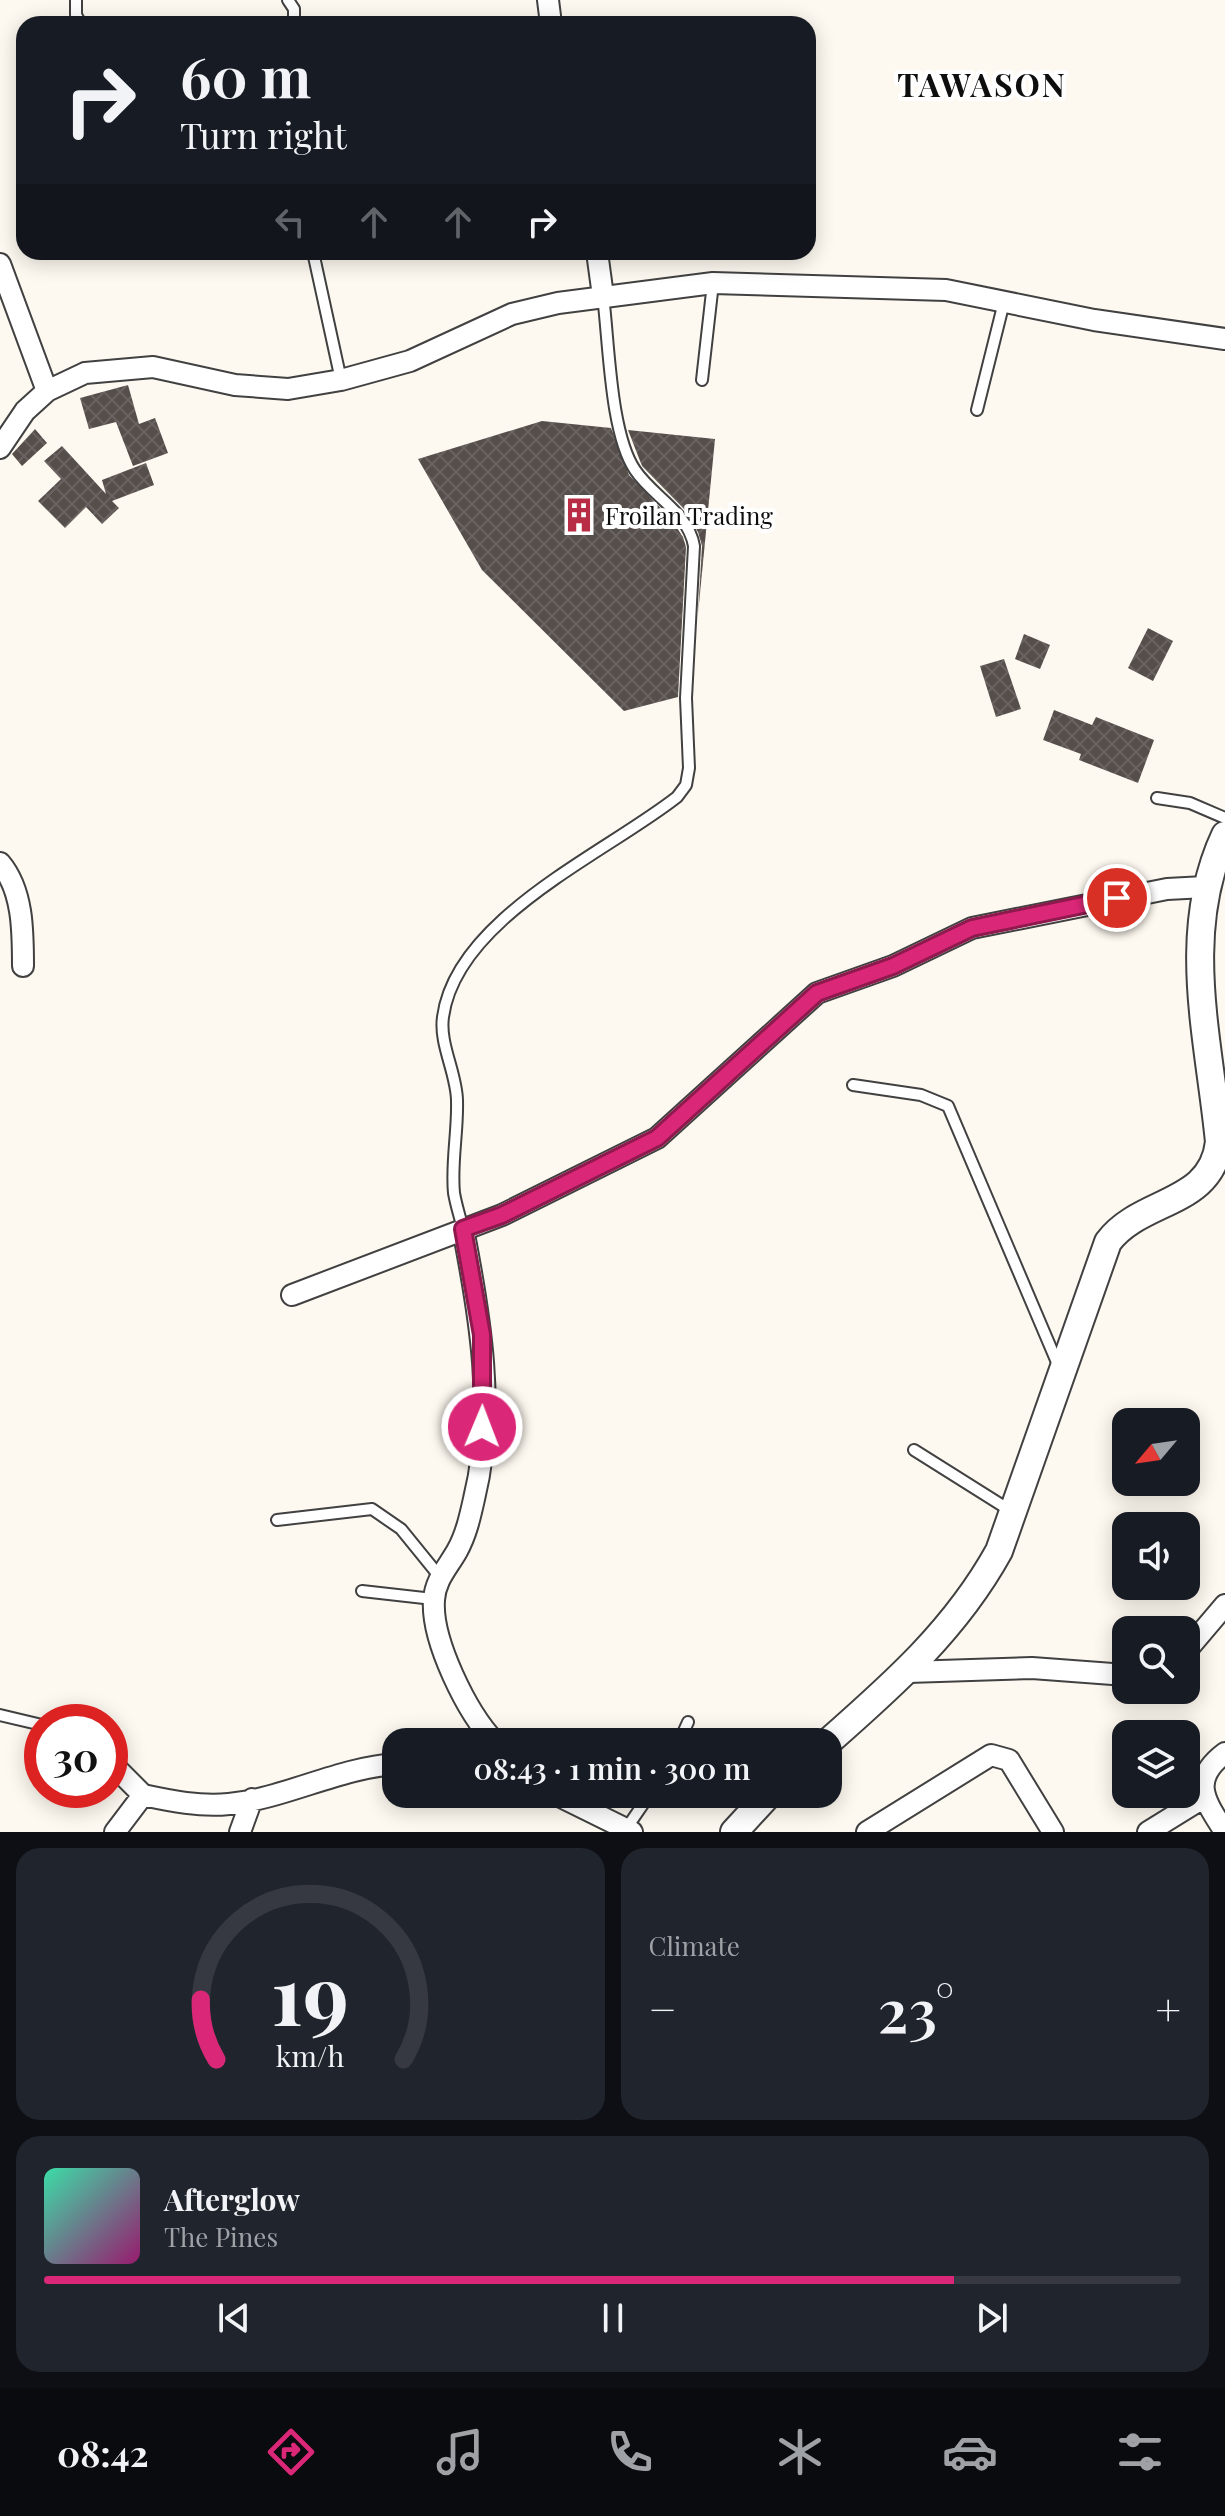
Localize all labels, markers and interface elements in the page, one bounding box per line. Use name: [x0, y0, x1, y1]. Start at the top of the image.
text: 60 m: [180, 38, 311, 113]
icon: right: [48, 48, 152, 152]
district label: TAWASON: [897, 62, 1067, 105]
text: Turn right: [180, 110, 347, 158]
icon: left: [268, 200, 312, 244]
icon: ahead: [352, 200, 396, 244]
icon: ahead: [436, 200, 480, 244]
icon: right: [520, 200, 564, 244]
building icon: Froilan Trading: [560, 496, 598, 534]
place label: Froilan Trading: [605, 499, 773, 531]
pin: [1083, 864, 1151, 932]
icon: arrive: [1095, 876, 1139, 920]
position arrow: [440, 1385, 524, 1469]
north arrow: [1112, 1408, 1200, 1496]
map controls: [1112, 1408, 1200, 1808]
button: sound: [1112, 1512, 1200, 1600]
button: search: [1112, 1616, 1200, 1704]
speed limit sign: 30: [24, 1704, 128, 1808]
button: layers: [1112, 1720, 1200, 1808]
text: 08:43 · 1 min · 300 m: [474, 1748, 751, 1788]
text: Climate: [649, 1928, 740, 1963]
text: 19: [271, 1936, 349, 2047]
text: 23°: [878, 1968, 954, 2048]
text: −: [649, 1978, 677, 2037]
text: +: [1155, 1978, 1181, 2037]
text: km/h: [276, 2036, 345, 2074]
text: Afterglow: [164, 2179, 300, 2219]
text: The Pines: [164, 2219, 278, 2254]
icon: previous: [212, 2296, 256, 2340]
icon: pause: [591, 2296, 635, 2340]
icon: next: [970, 2296, 1014, 2340]
icon: directions: [263, 2424, 319, 2480]
icon: music: [432, 2424, 488, 2480]
icon: phone: [602, 2424, 658, 2480]
icon: climate: [772, 2424, 828, 2480]
icon: car: [942, 2424, 998, 2480]
icon: filters: [1112, 2424, 1168, 2480]
text: 08:42: [57, 2428, 149, 2476]

